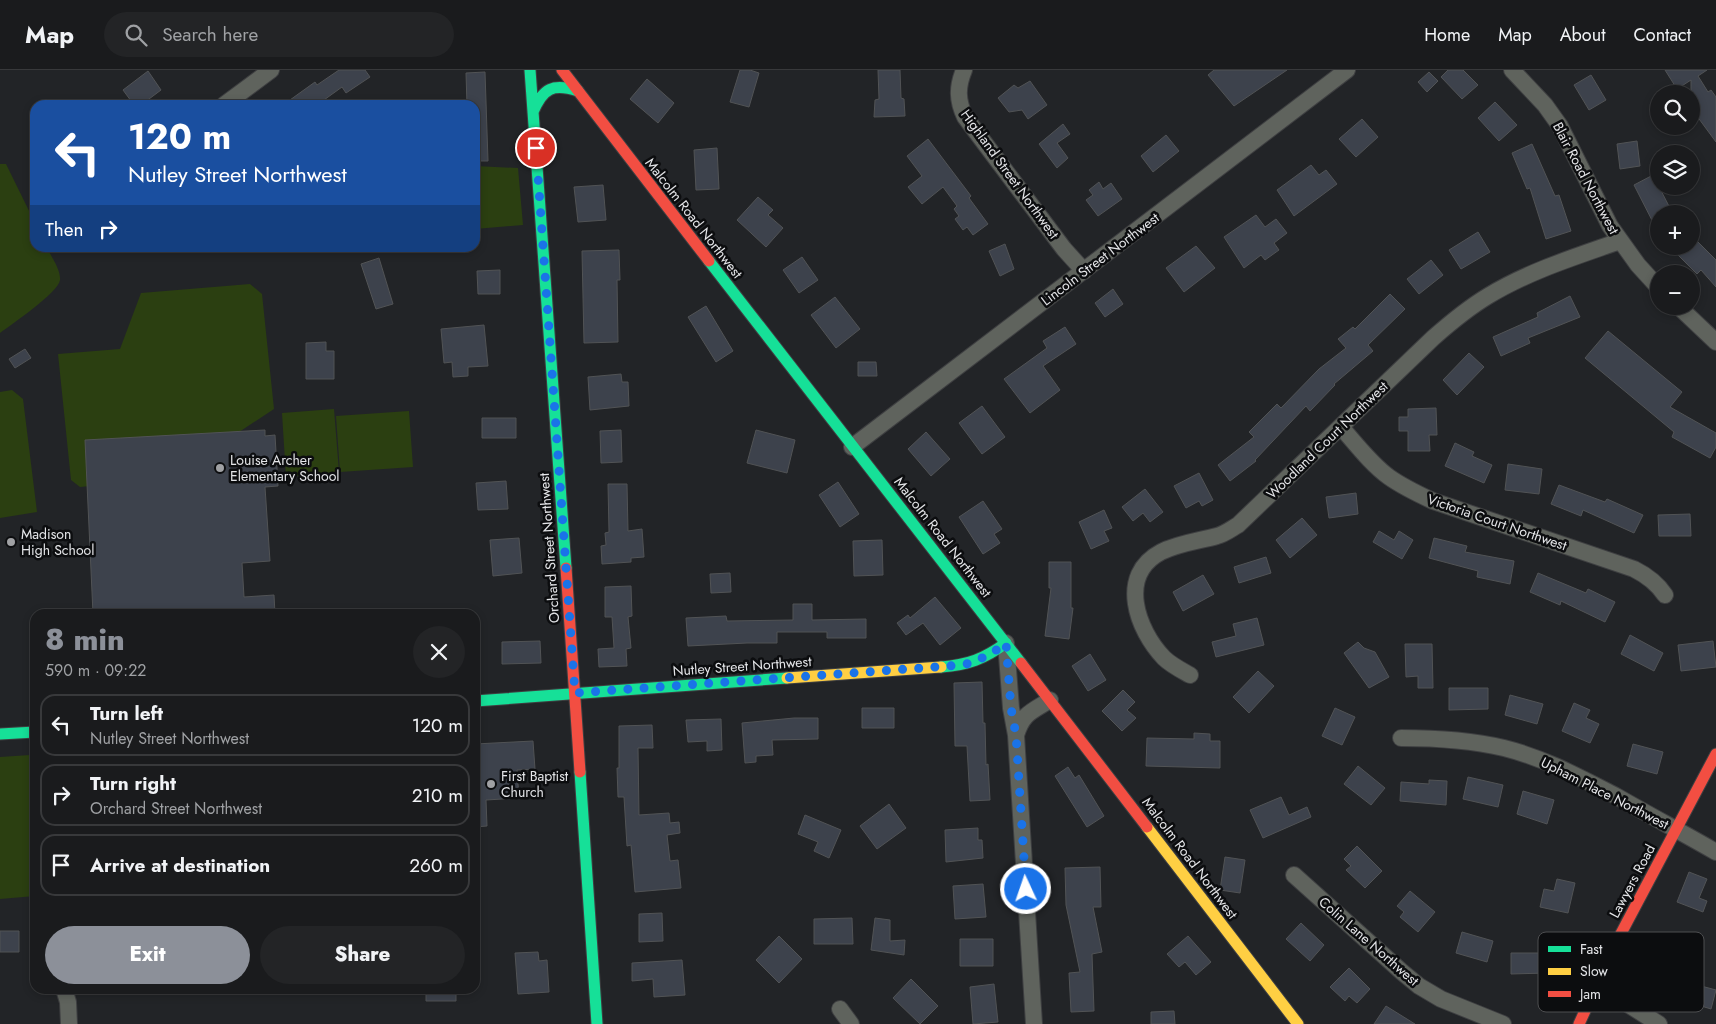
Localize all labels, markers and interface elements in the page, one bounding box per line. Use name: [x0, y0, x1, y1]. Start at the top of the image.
search box: [104, 12, 454, 57]
text: Map: [25, 17, 74, 52]
icon: search: [122, 21, 150, 49]
text: Search here: [162, 21, 258, 48]
text: Home: [1424, 22, 1470, 48]
text: Map: [1498, 22, 1532, 48]
text: About: [1560, 22, 1605, 48]
text: Contact: [1633, 22, 1691, 48]
map controls: [1650, 85, 1700, 315]
button: search: [1650, 85, 1700, 135]
street label: Highland Street Northwest: [956, 105, 1064, 243]
text: 120 m: [128, 112, 231, 162]
street label: Blair Road Northwest: [1548, 118, 1624, 238]
icon: left: [45, 120, 110, 185]
pin: [515, 127, 557, 169]
icon: arrive: [522, 134, 550, 162]
button: layers: [1650, 145, 1700, 195]
street label: Malcolm Road Northwest: [641, 154, 748, 283]
text: Nutley Street Northwest: [128, 158, 347, 190]
button: +: [1650, 205, 1700, 255]
street label: Lincoln Street Northwest: [1037, 207, 1164, 310]
icon: right: [94, 215, 122, 243]
text: Then: [45, 216, 84, 243]
button: −: [1650, 265, 1700, 315]
street label: Woodland Court Northwest: [1262, 376, 1393, 503]
place label: Louise Archer Elementary School: [230, 450, 340, 486]
marker: Louise Archer Elementary School: [214, 462, 226, 474]
street label: Orchard Street Northwest: [534, 472, 564, 624]
street label: Malcolm Road Northwest: [890, 473, 997, 602]
street label: Victoria Court Northwest: [1425, 489, 1570, 555]
place label: Madison High School: [21, 524, 94, 560]
marker: Madison High School: [5, 536, 17, 548]
text: 8 min: [45, 618, 125, 661]
button: close: [413, 626, 465, 678]
street label: Nutley Street Northwest: [672, 651, 813, 681]
text: 590 m · 09:22: [45, 659, 146, 682]
text: Turn left: [90, 700, 163, 727]
icon: left: [47, 711, 75, 739]
text: 120 m: [412, 712, 463, 739]
text: Nutley Street Northwest: [90, 727, 249, 750]
street label: Upham Place Northwest: [1538, 752, 1673, 834]
place label: First Baptist Church: [501, 766, 569, 802]
text: Turn right: [90, 770, 176, 797]
marker: First Baptist Church: [485, 778, 497, 790]
icon: right: [47, 781, 75, 809]
text: 210 m: [412, 782, 463, 809]
street label: Malcolm Road Northwest: [1138, 793, 1243, 924]
text: Orchard Street Northwest: [90, 797, 262, 820]
street label: Lawyers Road: [1604, 841, 1660, 921]
icon: arrive: [47, 851, 75, 879]
text: Arrive at destination: [90, 852, 270, 879]
text: 260 m: [409, 852, 463, 879]
position arrow: [999, 862, 1051, 914]
street label: Colin Lane Northwest: [1315, 892, 1424, 991]
button: Exit: [45, 926, 250, 984]
button: Share: [260, 926, 465, 984]
legend: [1538, 932, 1704, 1012]
text: Fast: [1580, 939, 1603, 959]
text: Slow: [1580, 961, 1608, 981]
text: Jam: [1578, 984, 1601, 1004]

